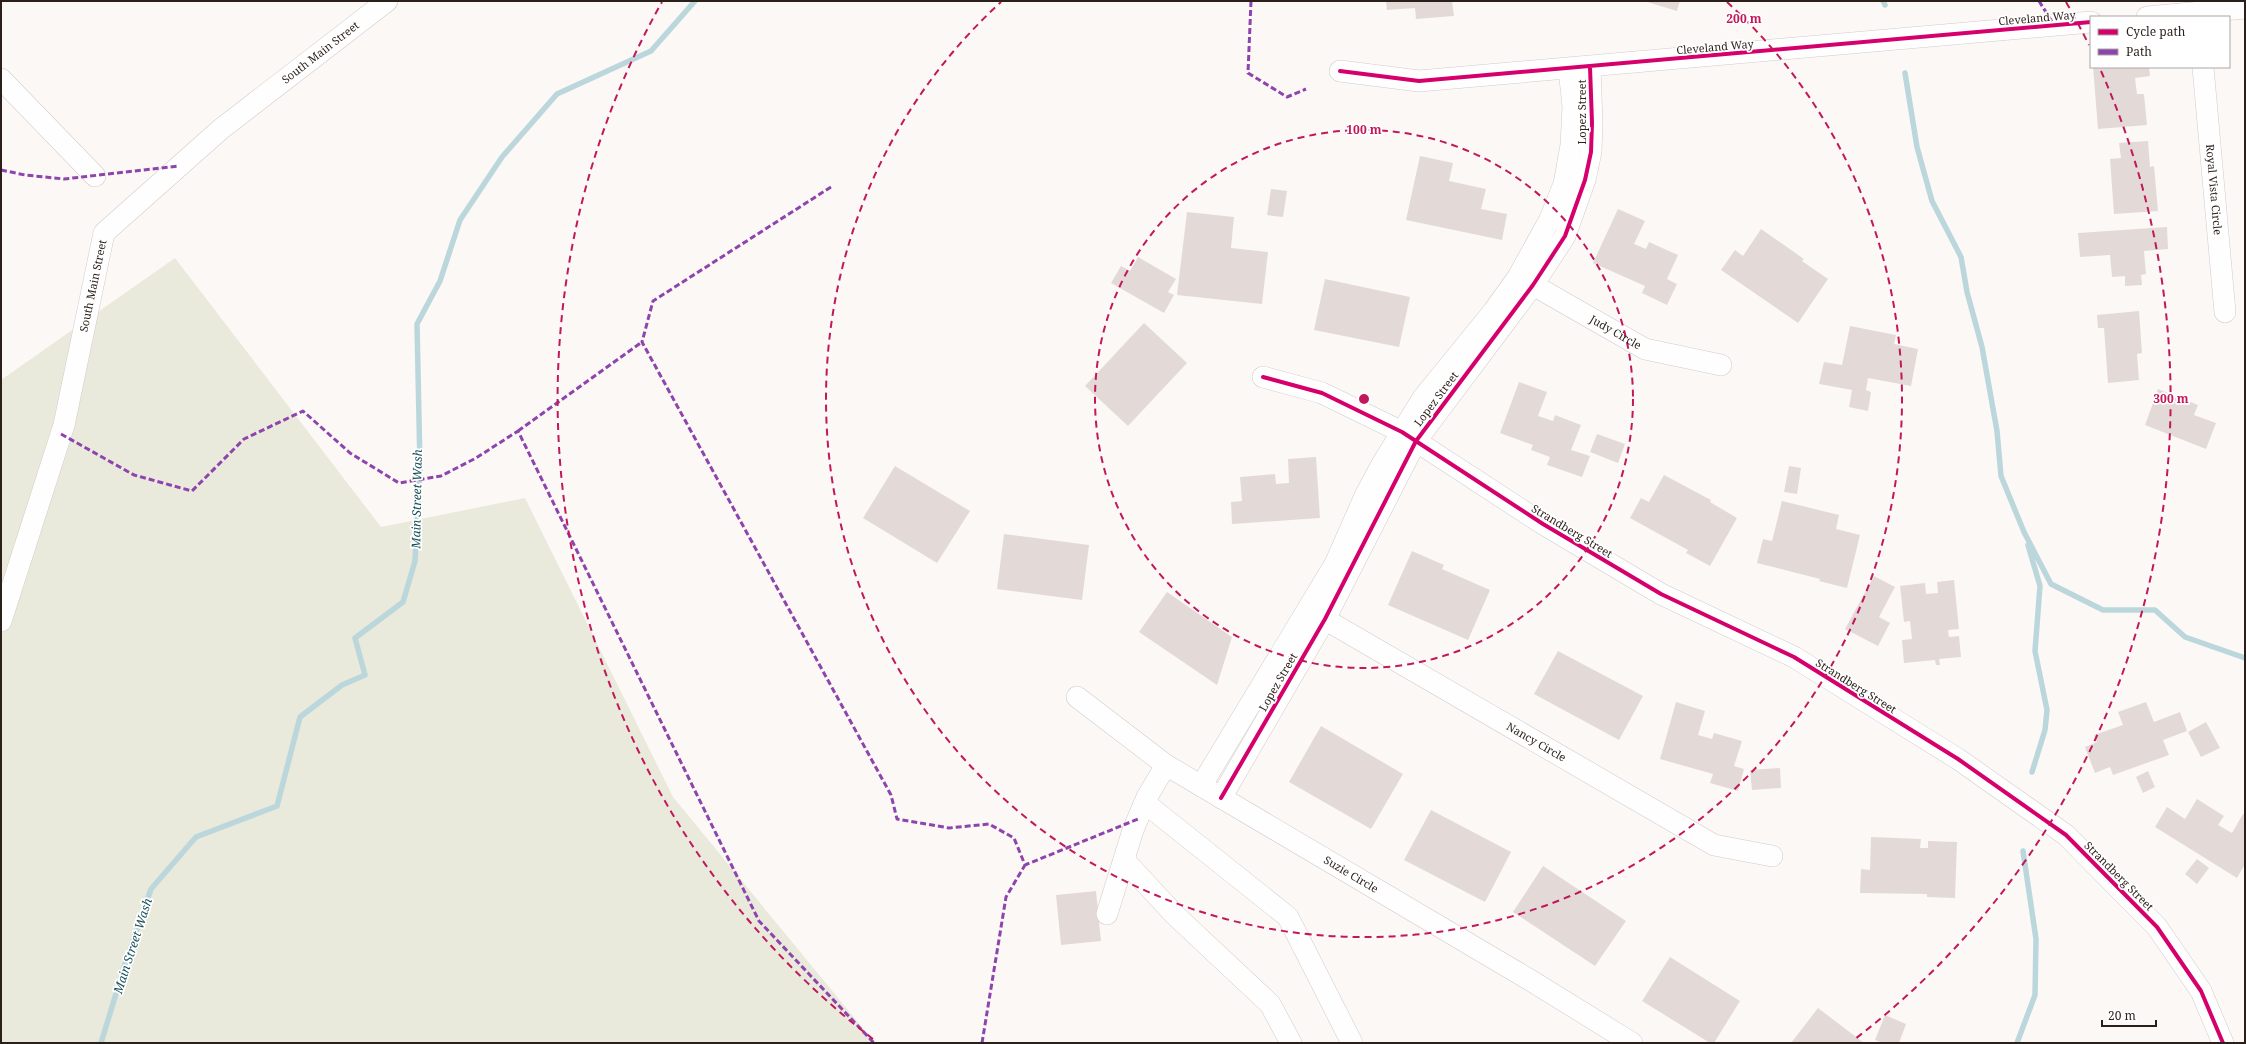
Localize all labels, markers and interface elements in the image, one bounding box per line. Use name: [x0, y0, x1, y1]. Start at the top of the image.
street label: Cleveland Way: [1998, 7, 2077, 28]
text: 200 m: [1726, 10, 1762, 27]
legend: [2090, 16, 2230, 68]
street label: South Main Street: [278, 17, 362, 87]
text: Cycle path: [2126, 23, 2186, 40]
street label: Cleveland Way: [1676, 36, 1755, 57]
text: Path: [2126, 43, 2152, 60]
street label: Lopez Street: [1574, 79, 1589, 145]
text: 100 m: [1346, 121, 1382, 138]
street label: Royal Vista Circle: [2203, 143, 2226, 236]
street label: South Main Street: [76, 238, 109, 333]
street label: Judy Circle: [1587, 311, 1644, 352]
street label: Lopez Street: [1410, 368, 1461, 429]
text: 300 m: [2153, 390, 2189, 407]
centre of rings: [1357, 392, 1371, 406]
water label: Main Street Wash: [407, 449, 426, 550]
street label: Strandberg Street: [1529, 500, 1616, 561]
street label: Lopez Street: [1255, 650, 1300, 714]
street label: Strandberg Street: [1813, 655, 1899, 716]
street label: Nancy Circle: [1504, 718, 1569, 765]
street label: Strandberg Street: [2081, 838, 2157, 914]
street label: Suzie Circle: [1321, 852, 1382, 896]
water label: Main Street Wash: [109, 896, 156, 997]
scale bar: [2102, 1002, 2156, 1028]
text: 20 m: [2108, 1007, 2136, 1024]

